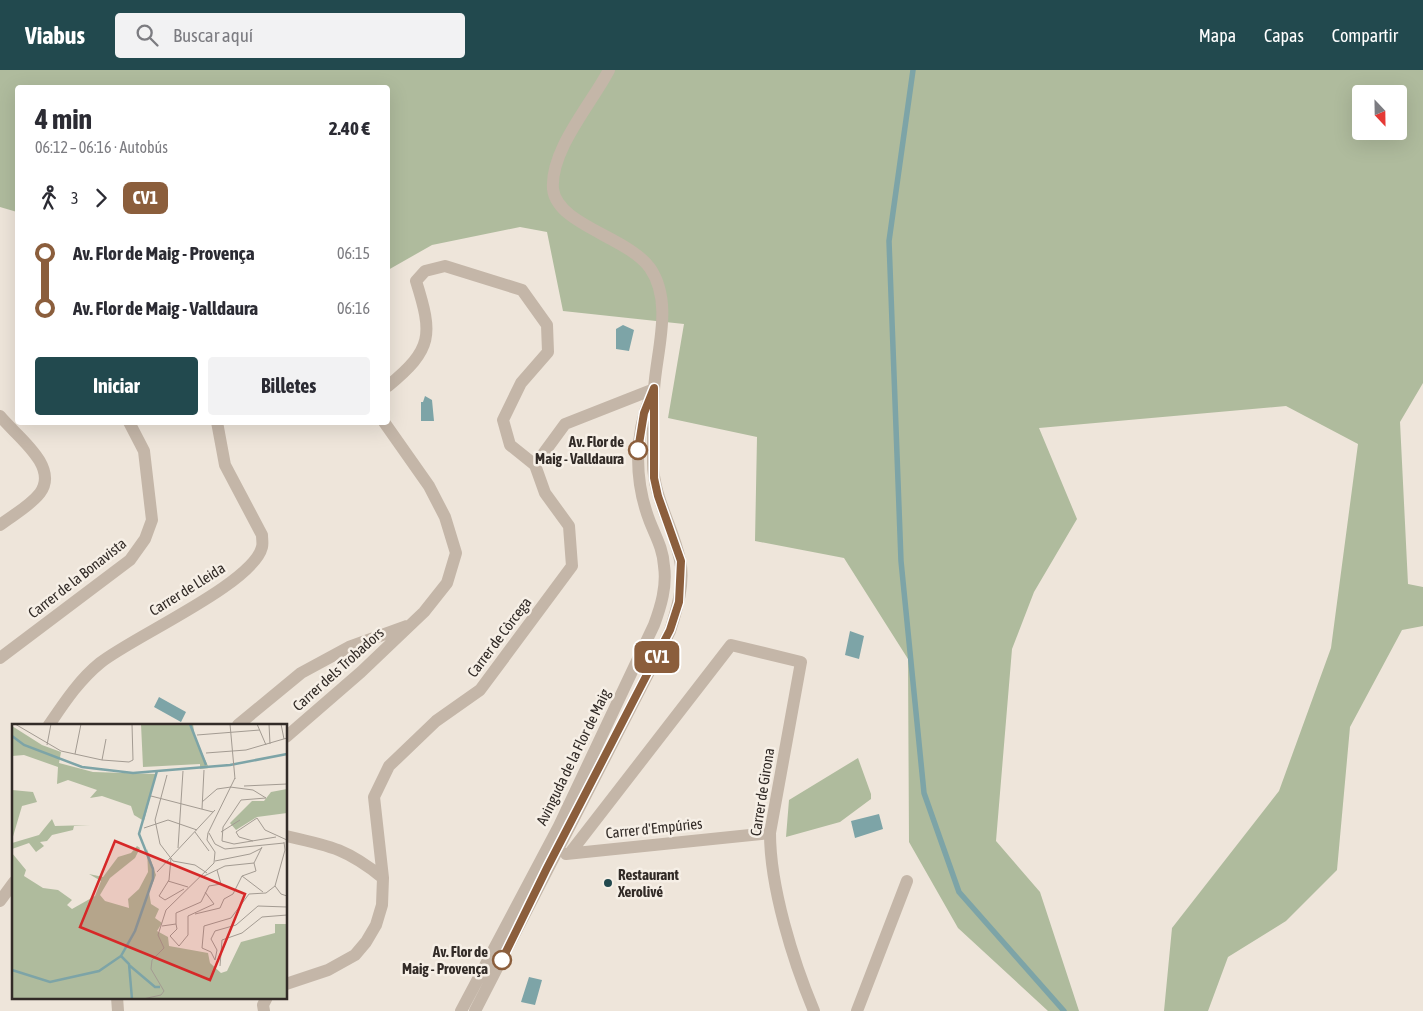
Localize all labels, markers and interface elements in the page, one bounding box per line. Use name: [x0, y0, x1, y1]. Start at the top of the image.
search box: [115, 13, 465, 58]
icon: search: [133, 21, 161, 49]
text: Viabus: [25, 22, 85, 49]
text: Buscar aquí: [173, 24, 253, 46]
text: Mapa: [1199, 25, 1236, 46]
text: Capas: [1264, 25, 1304, 46]
text: Compartir: [1332, 25, 1398, 46]
north arrow: [1352, 85, 1408, 140]
map controls: [1352, 85, 1407, 140]
text: 4 min: [35, 103, 92, 135]
text: 2.40 €: [329, 117, 370, 139]
text: 06:12 – 06:16 · Autobús: [35, 138, 168, 156]
icon: walk: [35, 184, 63, 212]
icon: forward: [87, 184, 115, 212]
text: CV1: [133, 187, 158, 208]
text: 3: [71, 189, 79, 207]
text: Av. Flor de Maig - Provença: [73, 242, 255, 264]
text: 06:15: [337, 244, 370, 262]
text: Av. Flor de Maig - Valldaura: [73, 297, 258, 319]
text: 06:16: [337, 299, 370, 317]
button: Iniciar: [35, 357, 198, 415]
button: Billetes: [208, 357, 370, 415]
place label: Av. Flor de Maig - Valldaura: [535, 433, 624, 467]
marker: Av. Flor de Maig - Valldaura: [628, 440, 648, 460]
street label: Carrer de la Bonavista: [25, 535, 129, 621]
street label: Carrer de Lleida: [146, 559, 228, 619]
street label: Carrer de Còrcega: [463, 594, 535, 680]
street label: Carrer dels Trobadors: [289, 624, 387, 714]
line badge: CV1: [628, 641, 686, 673]
text: CV1: [644, 646, 670, 667]
street label: Avinguda de la Flor de Maig: [533, 686, 614, 828]
inset map: [12, 724, 288, 998]
street label: Carrer de Girona: [747, 747, 777, 837]
street label: Carrer d'Empúries: [605, 814, 703, 842]
place label: Restaurant Xerolivé: [617, 866, 680, 900]
marker: Restaurant Xerolivé: [602, 877, 614, 889]
place label: Av. Flor de Maig - Provença: [402, 943, 488, 977]
marker: Av. Flor de Maig - Provença: [492, 950, 512, 970]

